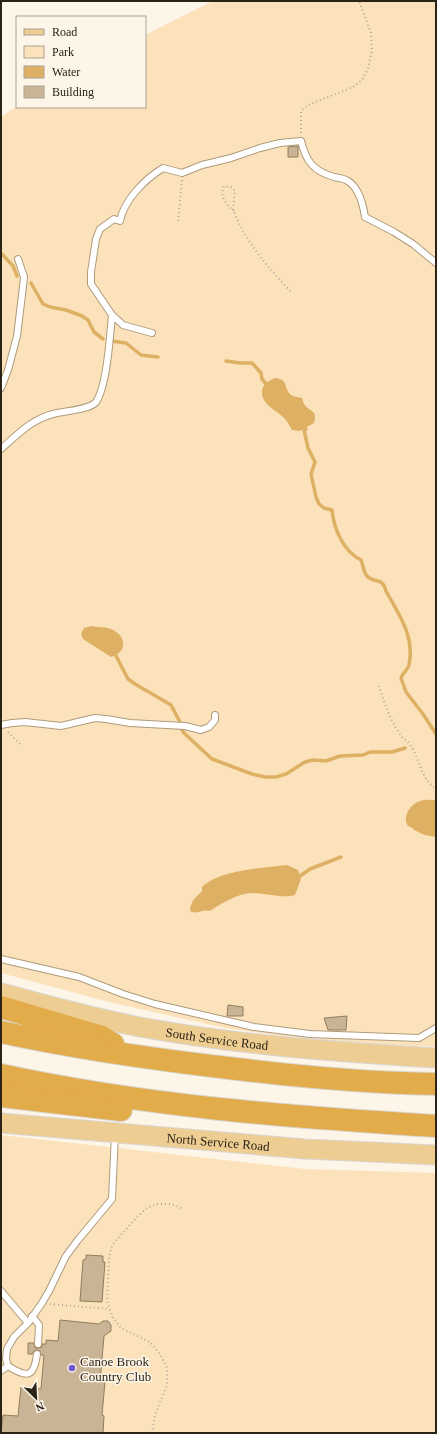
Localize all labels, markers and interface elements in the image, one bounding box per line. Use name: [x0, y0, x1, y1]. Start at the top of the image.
legend: [16, 16, 146, 108]
text: Road: [52, 25, 77, 39]
text: Park: [52, 45, 74, 59]
text: Water: [52, 65, 80, 79]
text: Building: [52, 85, 94, 99]
street label: South Service Road: [165, 1024, 270, 1053]
street label: North Service Road: [166, 1130, 271, 1153]
place label: Canoe Brook Country Club: [80, 1354, 151, 1384]
marker: Canoe Brook Country Club: [67, 1363, 77, 1373]
north arrow: [16, 1378, 56, 1418]
text: N: [34, 1400, 46, 1414]

